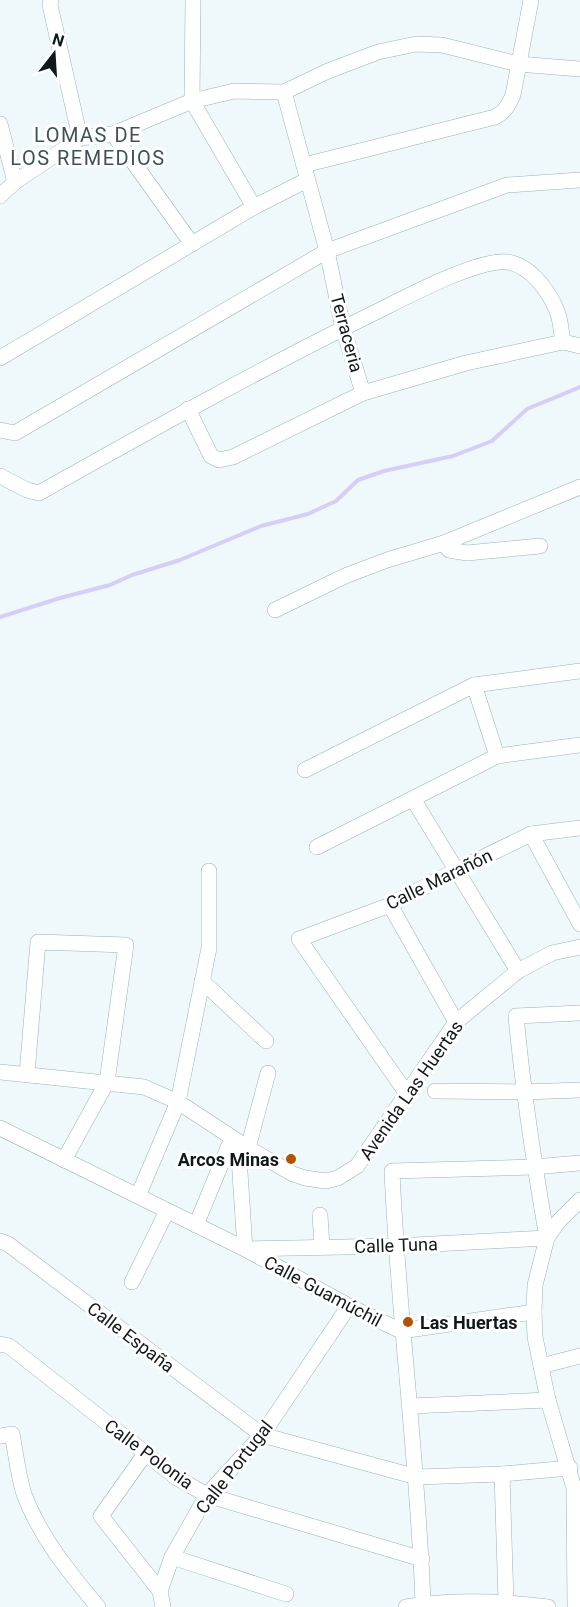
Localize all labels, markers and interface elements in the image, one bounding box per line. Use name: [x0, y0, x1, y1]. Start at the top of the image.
north arrow: [24, 24, 84, 84]
text: N: [50, 29, 66, 51]
district label: LOMAS DE LOS REMEDIOS: [10, 123, 166, 170]
street label: Terraceria: [326, 292, 368, 374]
street label: Calle Marañón: [383, 844, 495, 914]
street label: Avenida Las Huertas: [355, 1016, 467, 1164]
place label: Arcos Minas: [178, 1149, 279, 1170]
marker: Arcos Minas: [284, 1152, 298, 1166]
street label: Calle Tuna: [354, 1233, 438, 1257]
street label: Calle Guamúchil: [261, 1251, 385, 1331]
street label: Calle España: [83, 1297, 179, 1377]
place label: Las Huertas: [420, 1312, 518, 1333]
marker: Las Huertas: [401, 1315, 415, 1329]
street label: Calle Polonia: [101, 1415, 197, 1493]
street label: Calle Portugal: [191, 1416, 277, 1518]

